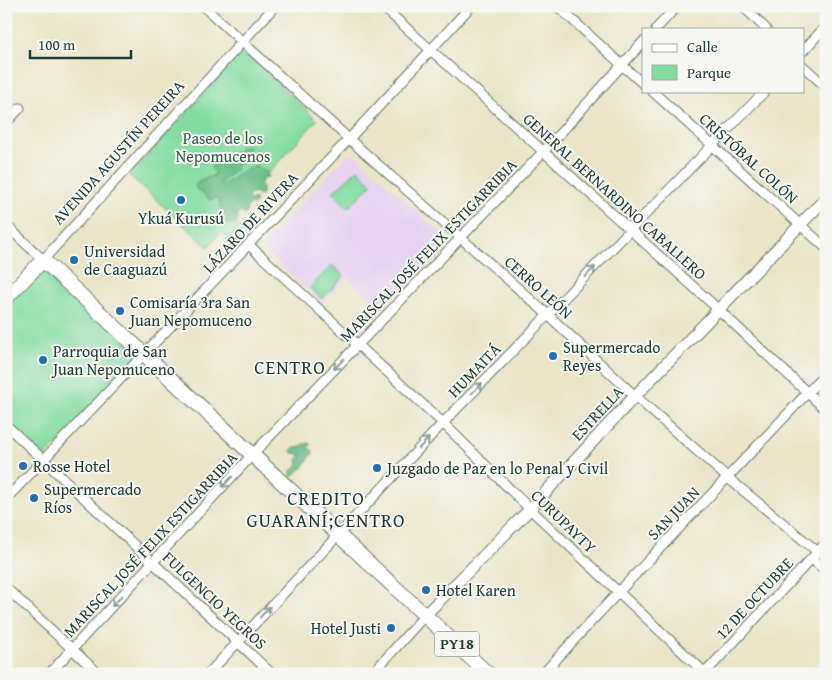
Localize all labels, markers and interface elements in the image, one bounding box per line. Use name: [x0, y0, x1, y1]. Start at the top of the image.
scale bar: [30, 28, 131, 60]
legend: [642, 28, 804, 92]
text: 100 m: [38, 34, 76, 55]
text: Calle: [687, 36, 718, 57]
text: Parque: [687, 62, 731, 83]
street label: AVENIDA AGUSTÍN PEREIRA: [46, 74, 190, 230]
street label: GENERAL BERNARDINO CABALLERO: [518, 107, 712, 285]
street label: CRISTÓBAL COLÓN: [694, 107, 804, 209]
park label: Paseo de los Nepomucenos: [176, 126, 270, 168]
street label: MARISCAL JOSÉ FELIX ESTIGARRIBIA: [334, 153, 522, 347]
street label: LÁZARO DE RIVERA: [197, 166, 304, 278]
marker: Ykuá Kurusú: [175, 194, 187, 206]
place label: Ykuá Kurusú: [138, 206, 224, 230]
place label: Universidad de Caaguazú: [84, 239, 168, 281]
street label: CERRO LEÓN: [500, 250, 579, 325]
marker: Universidad de Caaguazú: [68, 254, 80, 266]
one-way arrow: [584, 266, 596, 278]
place label: Comisaría 3ra San Juan Nepomuceno: [128, 290, 252, 332]
marker: Comisaría 3ra San Juan Nepomuceno: [114, 305, 126, 317]
place label: Supermercado Reyes: [563, 335, 661, 377]
street label: HUMAITÁ: [442, 337, 506, 403]
place label: Parroquia de San Juan Nepomuceno: [51, 339, 175, 381]
marker: Supermercado Reyes: [547, 350, 559, 362]
district label: CENTRO: [254, 353, 326, 381]
marker: Parroquia de San Juan Nepomuceno: [37, 354, 49, 366]
one-way arrow: [333, 357, 345, 370]
street label: ESTRELLA: [565, 380, 629, 446]
one-way arrow: [471, 382, 483, 394]
one-way arrow: [418, 436, 430, 449]
street label: MARISCAL JOSÉ FELIX ESTIGARRIBIA: [57, 446, 243, 642]
place label: Rosse Hotel: [33, 454, 111, 478]
place label: Juzgado de Paz en lo Penal y Civil: [385, 456, 609, 480]
marker: Rosse Hotel: [17, 460, 29, 472]
marker: Juzgado de Paz en lo Penal y Civil: [371, 462, 383, 474]
one-way arrow: [221, 475, 233, 488]
place label: Supermercado Ríos: [44, 477, 142, 519]
street label: SAN JUAN: [641, 480, 705, 545]
street label: CURUPAYTY: [526, 483, 603, 559]
district label: CREDITO GUARANÍ;CENTRO: [246, 484, 406, 534]
marker: Supermercado Ríos: [28, 492, 40, 504]
street label: FULGENCIO YEGROS: [158, 545, 273, 655]
street label: 12 DE OCTUBRE: [710, 552, 798, 644]
place label: Hotel Karen: [436, 578, 516, 602]
marker: Hotel Karen: [420, 584, 432, 596]
one-way arrow: [111, 595, 123, 608]
one-way arrow: [259, 606, 271, 619]
place label: Hotel Justi: [311, 616, 382, 640]
marker: Hotel Justi: [385, 622, 397, 634]
road number: PY18: [434, 632, 480, 656]

